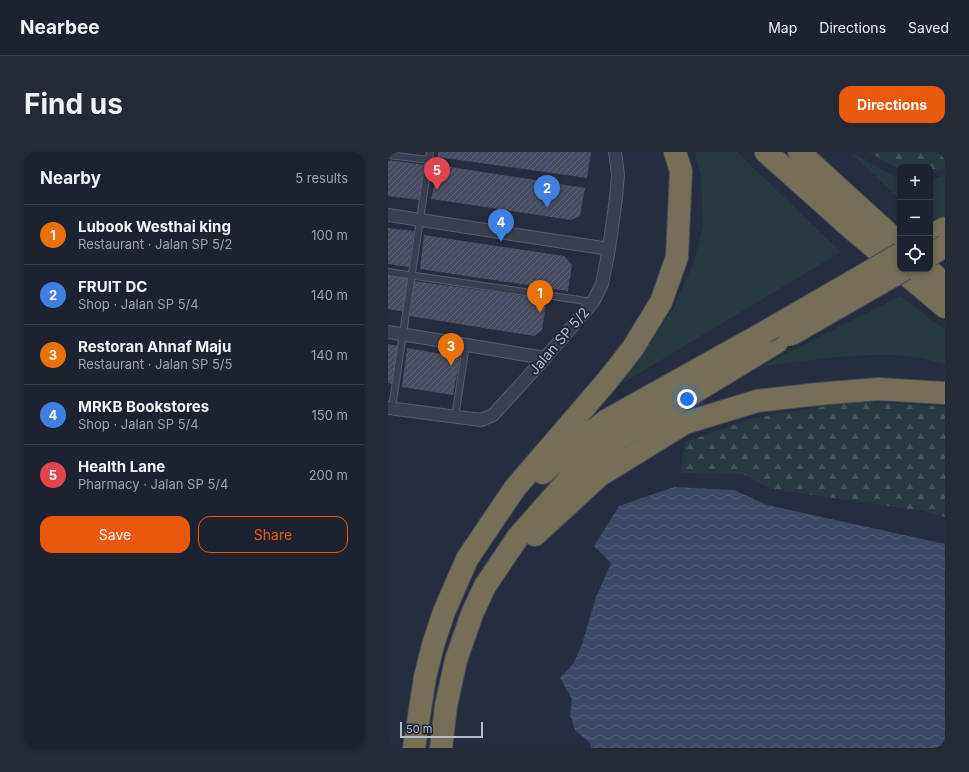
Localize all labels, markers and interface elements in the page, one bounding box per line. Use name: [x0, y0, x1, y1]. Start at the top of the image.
text: Nearbee: [20, 16, 100, 39]
text: Map: [768, 19, 797, 36]
text: Directions: [819, 19, 886, 36]
text: Saved: [908, 19, 949, 36]
button: Directions: [839, 86, 945, 123]
text: Find us: [24, 87, 123, 121]
pin: 5: [424, 157, 450, 190]
map controls: [897, 164, 933, 272]
button: +: [897, 164, 933, 200]
text: Nearby: [40, 168, 101, 188]
text: 5 results: [295, 170, 348, 186]
pin: 2: [534, 175, 560, 208]
button: −: [897, 200, 933, 236]
pin: 4: [488, 209, 514, 242]
text: Lubook Westhai king: [78, 217, 231, 236]
text: 1: [50, 227, 56, 243]
text: 100 m: [311, 227, 348, 243]
text: Restaurant · Jalan SP 5/2: [78, 236, 232, 252]
button: locate: [897, 236, 933, 272]
text: FRUIT DC: [78, 277, 147, 296]
pin: 1: [527, 280, 553, 313]
text: 2: [49, 287, 57, 303]
text: 140 m: [311, 287, 348, 303]
text: Shop · Jalan SP 5/4: [78, 296, 199, 312]
street label: Jalan SP 5/2: [525, 304, 592, 378]
pin: 3: [438, 333, 464, 366]
text: Restoran Ahnaf Maju: [78, 337, 231, 356]
text: 3: [49, 347, 57, 363]
text: 140 m: [311, 347, 348, 363]
text: Restaurant · Jalan SP 5/5: [78, 356, 232, 372]
your location: [677, 389, 697, 409]
text: MRKB Bookstores: [78, 397, 209, 416]
text: 4: [49, 407, 57, 423]
text: 150 m: [312, 407, 348, 423]
text: Shop · Jalan SP 5/4: [78, 416, 199, 432]
text: Health Lane: [78, 457, 165, 476]
text: 5: [49, 467, 57, 483]
text: 200 m: [309, 467, 348, 483]
text: Pharmacy · Jalan SP 5/4: [78, 476, 228, 492]
button: Save: [40, 516, 190, 553]
button: Share: [198, 516, 348, 553]
scale bar: [400, 720, 483, 739]
text: 50 m: [406, 722, 432, 736]

